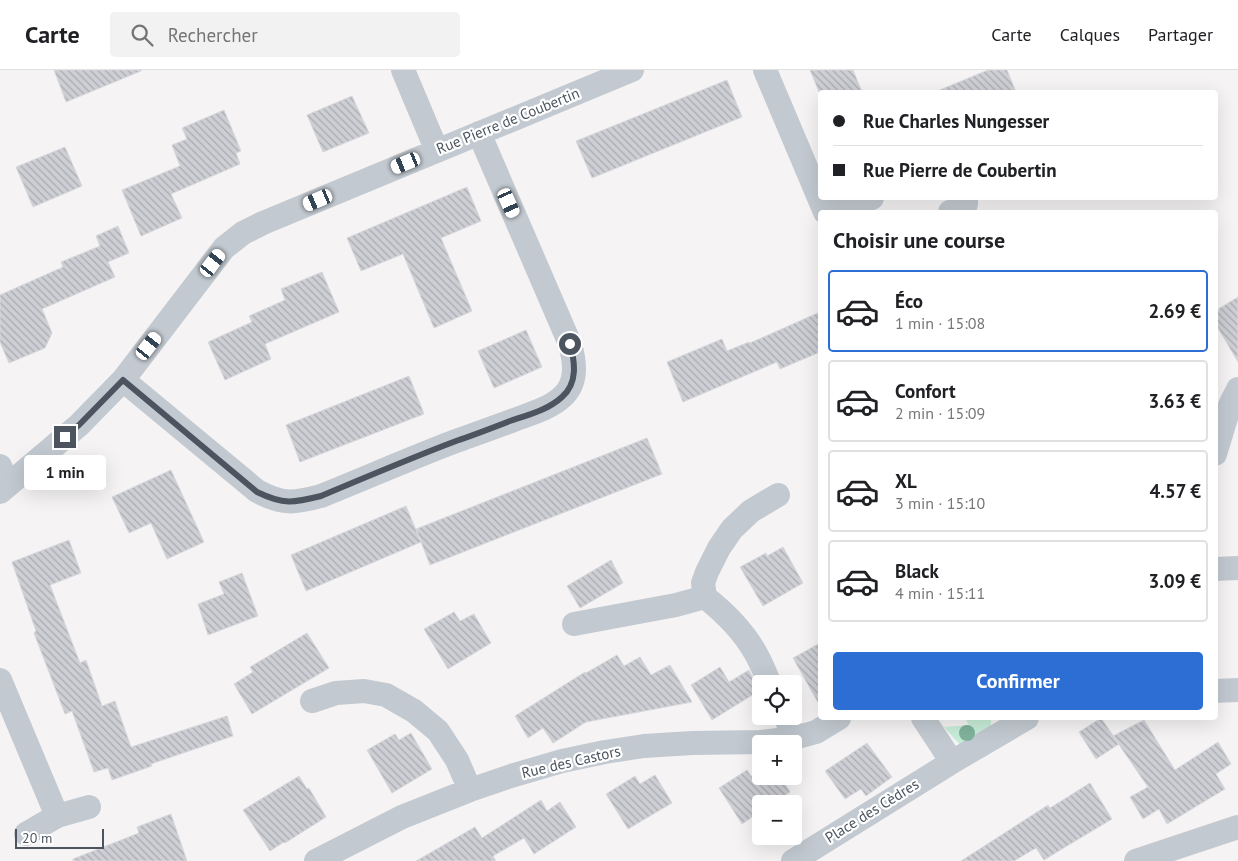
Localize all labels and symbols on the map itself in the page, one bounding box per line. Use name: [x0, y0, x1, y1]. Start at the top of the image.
street label: Rue Pierre de Coubertin: [433, 83, 582, 158]
car: [389, 150, 422, 176]
car: [496, 186, 521, 220]
car: [301, 187, 334, 213]
car: [197, 247, 228, 279]
car: [133, 330, 164, 362]
route start: [559, 333, 581, 355]
route end: [54, 426, 76, 448]
callout: 1 min: [24, 454, 106, 490]
street label: Rue des Castors: [520, 741, 622, 782]
street label: Place des Cèdres: [821, 774, 922, 847]
scale bar: [15, 826, 104, 849]

